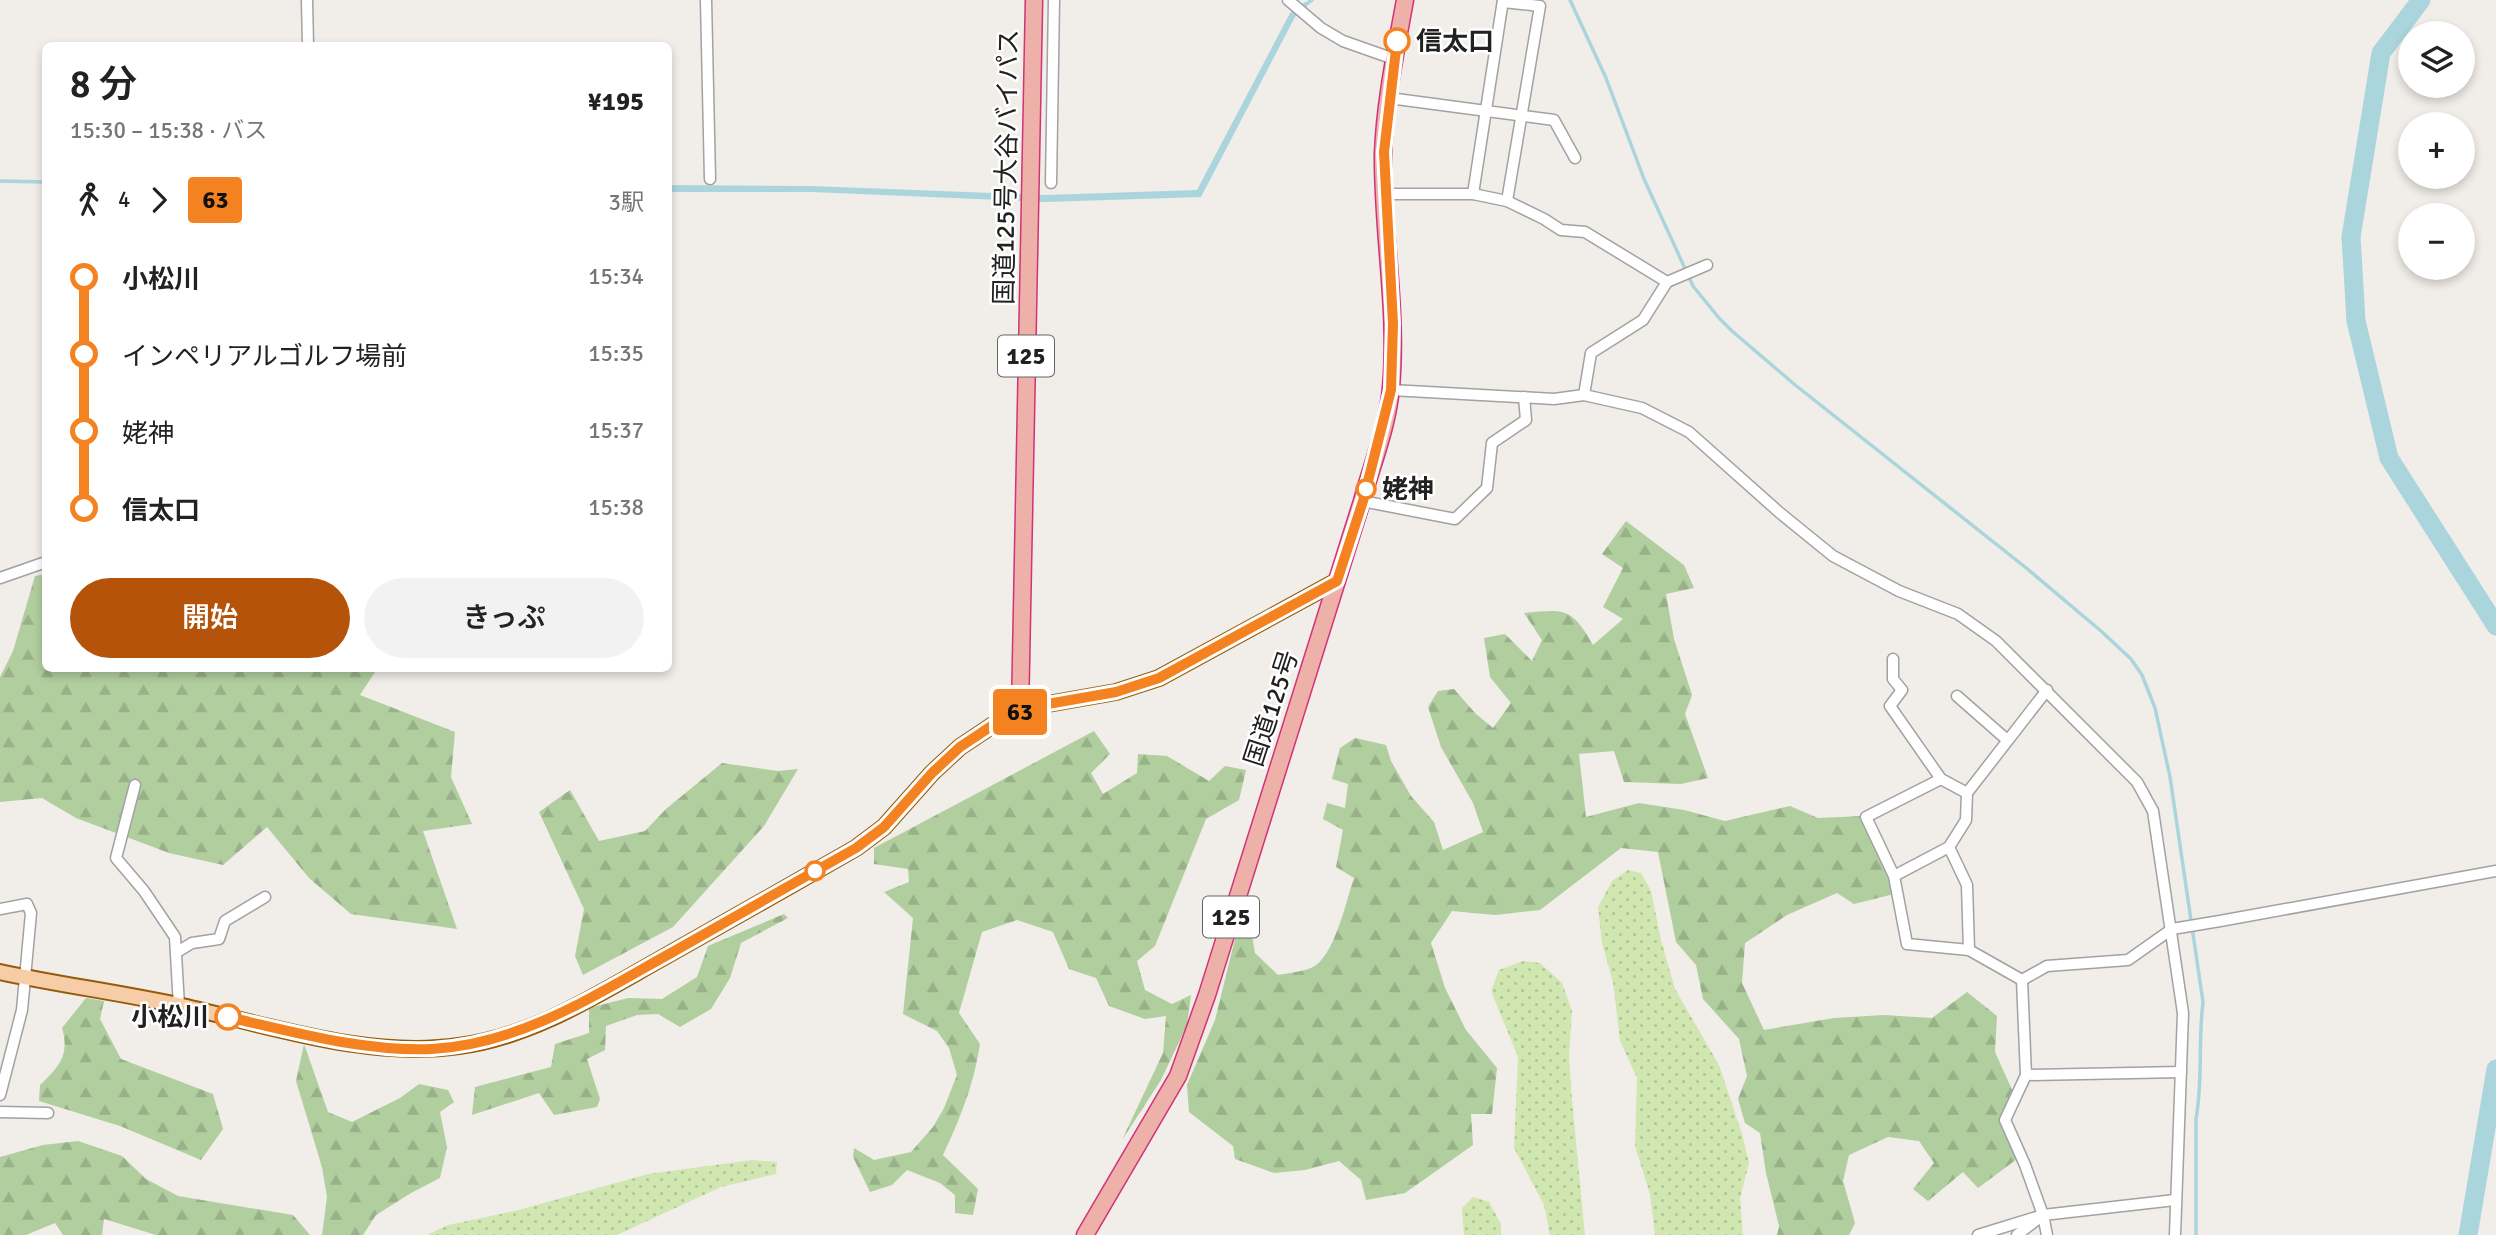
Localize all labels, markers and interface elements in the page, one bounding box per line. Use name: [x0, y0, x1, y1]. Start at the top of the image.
map controls: [2398, 21, 2475, 280]
button: layers: [2398, 21, 2475, 98]
place label: 信太口: [1416, 26, 1494, 58]
marker: 信太口: [1384, 28, 1410, 54]
street label: 国道125号大谷バイパス: [989, 29, 1025, 305]
text: 8 分: [70, 61, 137, 108]
text: ¥195: [588, 86, 644, 118]
button: +: [2398, 112, 2475, 189]
text: 15:30 – 15:38 · バス: [70, 116, 267, 145]
icon: walk: [70, 181, 108, 219]
icon: forward: [140, 181, 178, 219]
text: 4: [118, 185, 130, 214]
text: 63: [202, 185, 228, 215]
text: 3駅: [609, 188, 644, 217]
button: −: [2398, 203, 2475, 280]
text: 15:34: [588, 262, 644, 291]
text: 小松川: [122, 264, 200, 296]
road number: 125: [998, 335, 1054, 376]
text: 15:35: [588, 339, 644, 368]
text: インペリアルゴルフ場前: [122, 341, 407, 373]
text: 15:37: [588, 416, 644, 445]
text: 姥神: [122, 418, 174, 450]
place label: 姥神: [1382, 474, 1434, 506]
marker: 姥神: [1356, 479, 1376, 499]
text: 15:38: [588, 493, 644, 522]
text: 信太口: [122, 495, 200, 527]
button: 開始: [70, 578, 350, 658]
button: きっぷ: [364, 578, 644, 658]
street label: 国道125号: [1238, 646, 1306, 770]
line badge: 63: [988, 689, 1052, 735]
text: 63: [1007, 697, 1033, 727]
unlabelled marker: [805, 861, 825, 881]
road number: 125: [1203, 897, 1259, 937]
place label: 小松川: [131, 1002, 209, 1034]
marker: 小松川: [215, 1004, 241, 1030]

